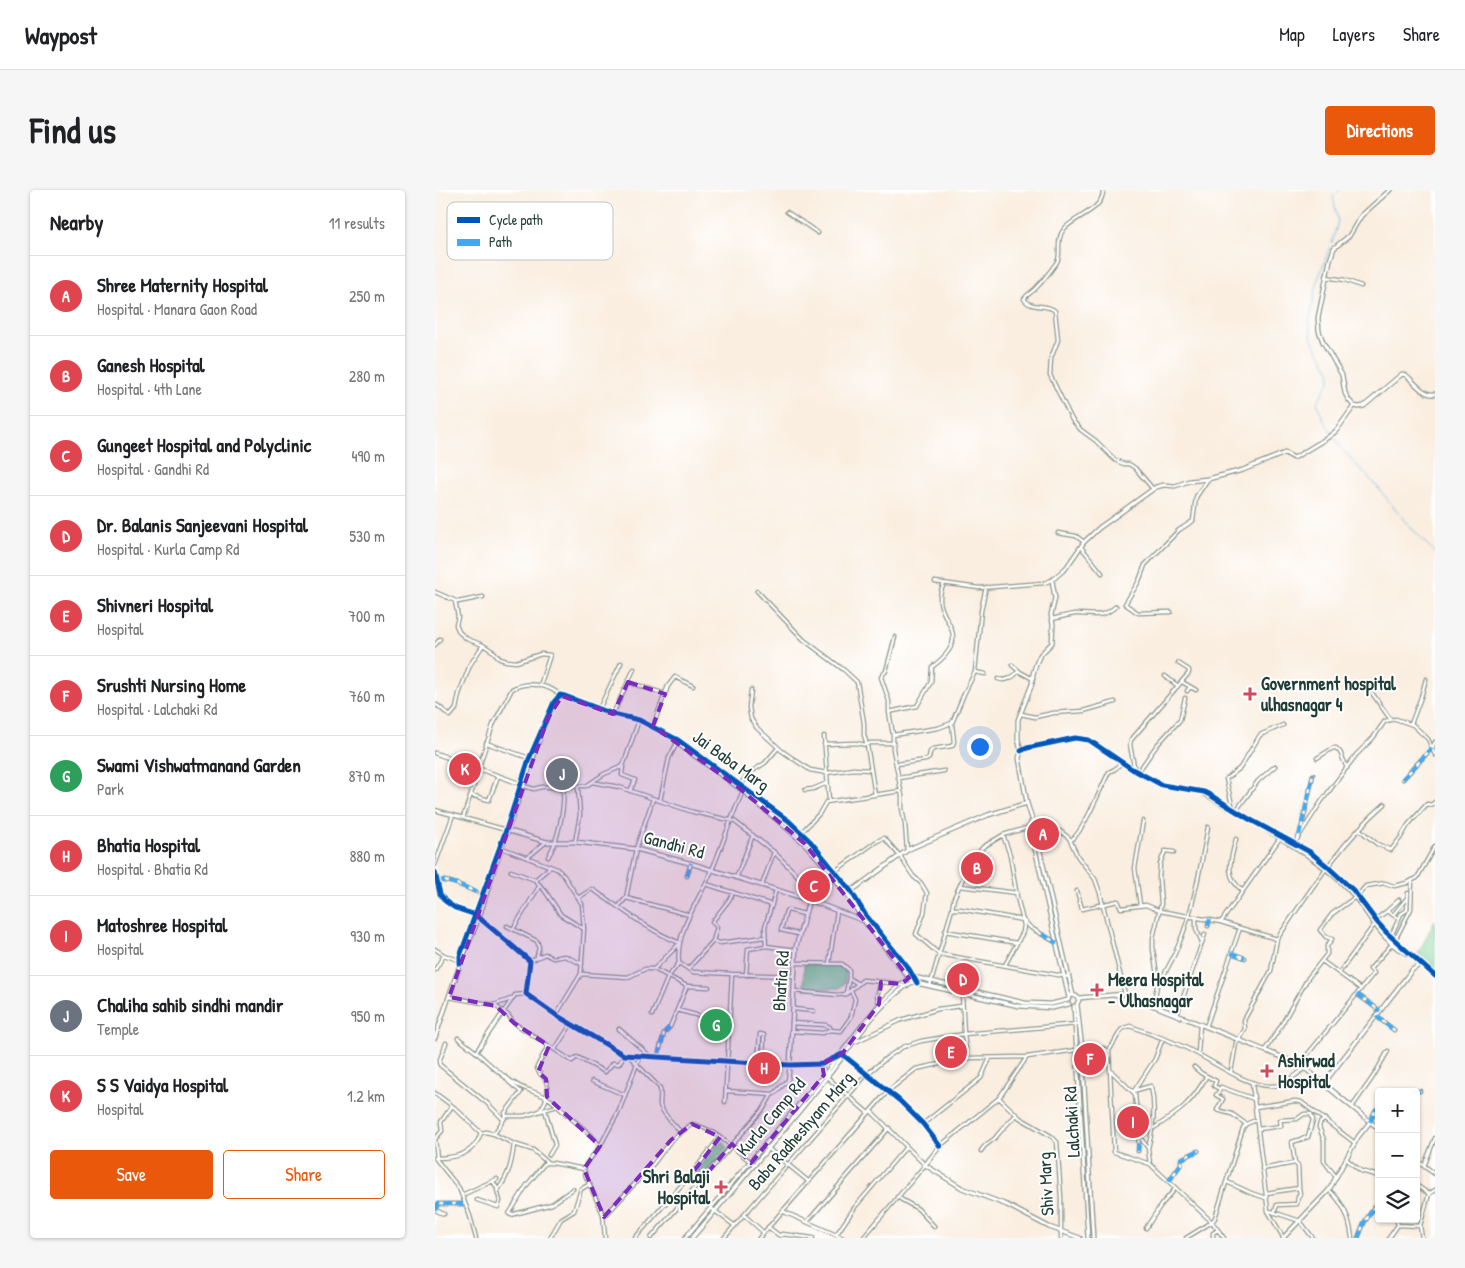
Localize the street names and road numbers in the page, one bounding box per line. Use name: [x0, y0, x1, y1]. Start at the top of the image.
street label: Jai Baba Marg: [688, 724, 775, 797]
street label: Gandhi Rd: [641, 824, 707, 865]
street label: Bhatia Rd: [766, 950, 795, 1012]
street label: Baba Radheshyam Marg: [742, 1066, 859, 1195]
street label: Kurla Camp Rd: [730, 1072, 811, 1161]
street label: Lalchaki Rd: [1057, 1086, 1086, 1158]
street label: Shiv Marg: [1031, 1151, 1060, 1217]

